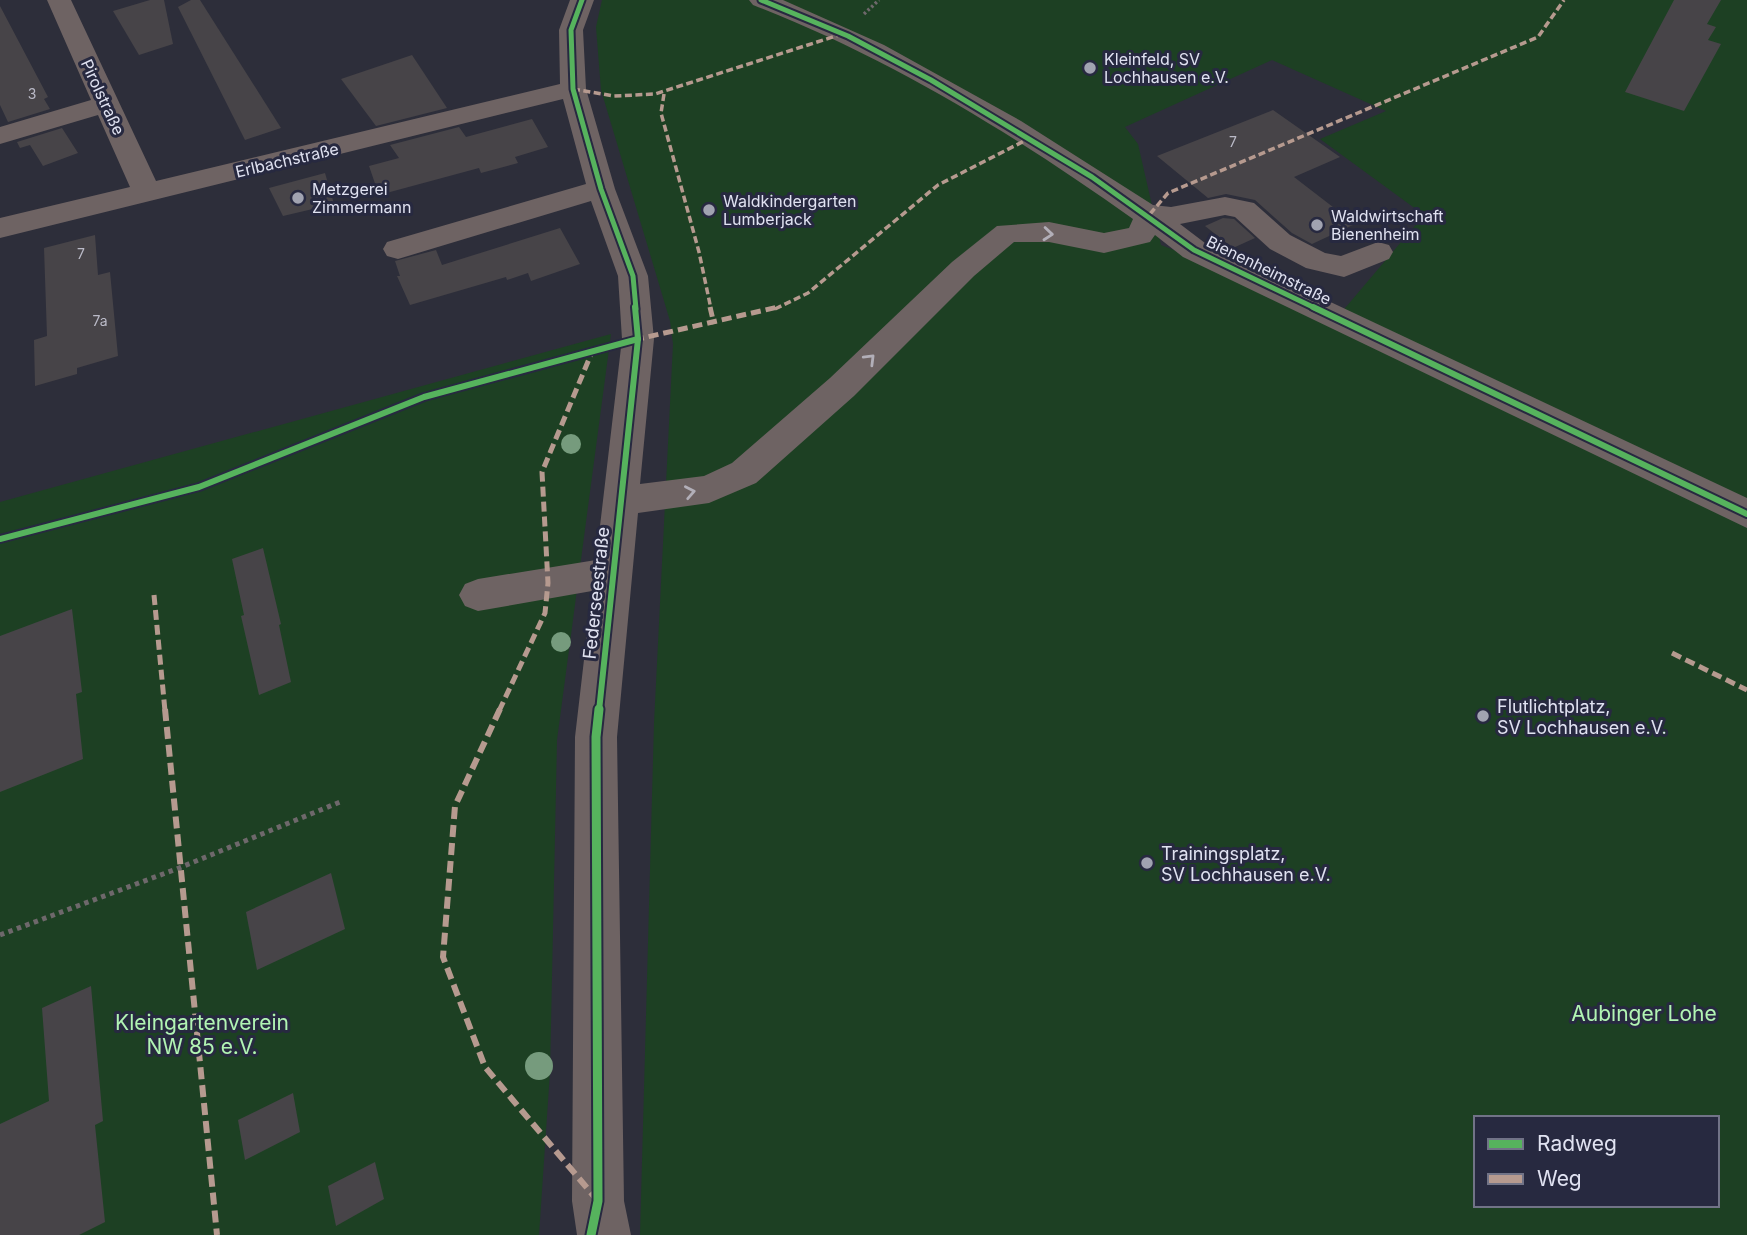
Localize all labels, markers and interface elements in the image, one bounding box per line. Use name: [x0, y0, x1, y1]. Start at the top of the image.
place label: Kleinfeld, SV Lochhausen e.V.: [1104, 49, 1229, 87]
street label: Pirolstraße: [77, 56, 129, 138]
marker: Kleinfeld, SV Lochhausen e.V.: [1082, 60, 1098, 76]
house number: 3: [28, 85, 36, 102]
house number: 7: [1229, 133, 1237, 150]
street label: Erlbachstraße: [234, 138, 340, 182]
place label: Metzgerei Zimmermann: [312, 179, 411, 217]
marker: Metzgerei Zimmermann: [290, 190, 306, 206]
place label: Waldkindergarten Lumberjack: [723, 191, 857, 229]
marker: Waldkindergarten Lumberjack: [701, 202, 717, 218]
place label: Waldwirtschaft Bienenheim: [1331, 206, 1444, 244]
marker: Waldwirtschaft Bienenheim: [1309, 217, 1325, 233]
one-way arrow: [1042, 226, 1053, 241]
street label: Bienenheimstraße: [1203, 231, 1335, 309]
house number: 7: [77, 245, 85, 262]
house number: 7a: [92, 312, 108, 329]
one-way arrow: [861, 355, 874, 368]
one-way arrow: [684, 486, 696, 501]
street label: Federseestraße: [579, 526, 613, 660]
place label: Flutlichtplatz, SV Lochhausen e.V.: [1497, 696, 1667, 738]
marker: Flutlichtplatz, SV Lochhausen e.V.: [1475, 708, 1491, 724]
place label: Trainingsplatz, SV Lochhausen e.V.: [1161, 843, 1331, 885]
marker: Trainingsplatz, SV Lochhausen e.V.: [1139, 855, 1155, 871]
park label: Aubinger Lohe: [1571, 1001, 1717, 1026]
park label: Kleingartenverein NW 85 e.V.: [115, 1010, 289, 1059]
legend: [1474, 1116, 1719, 1207]
text: Radweg: [1537, 1131, 1617, 1156]
text: Weg: [1537, 1166, 1582, 1191]

